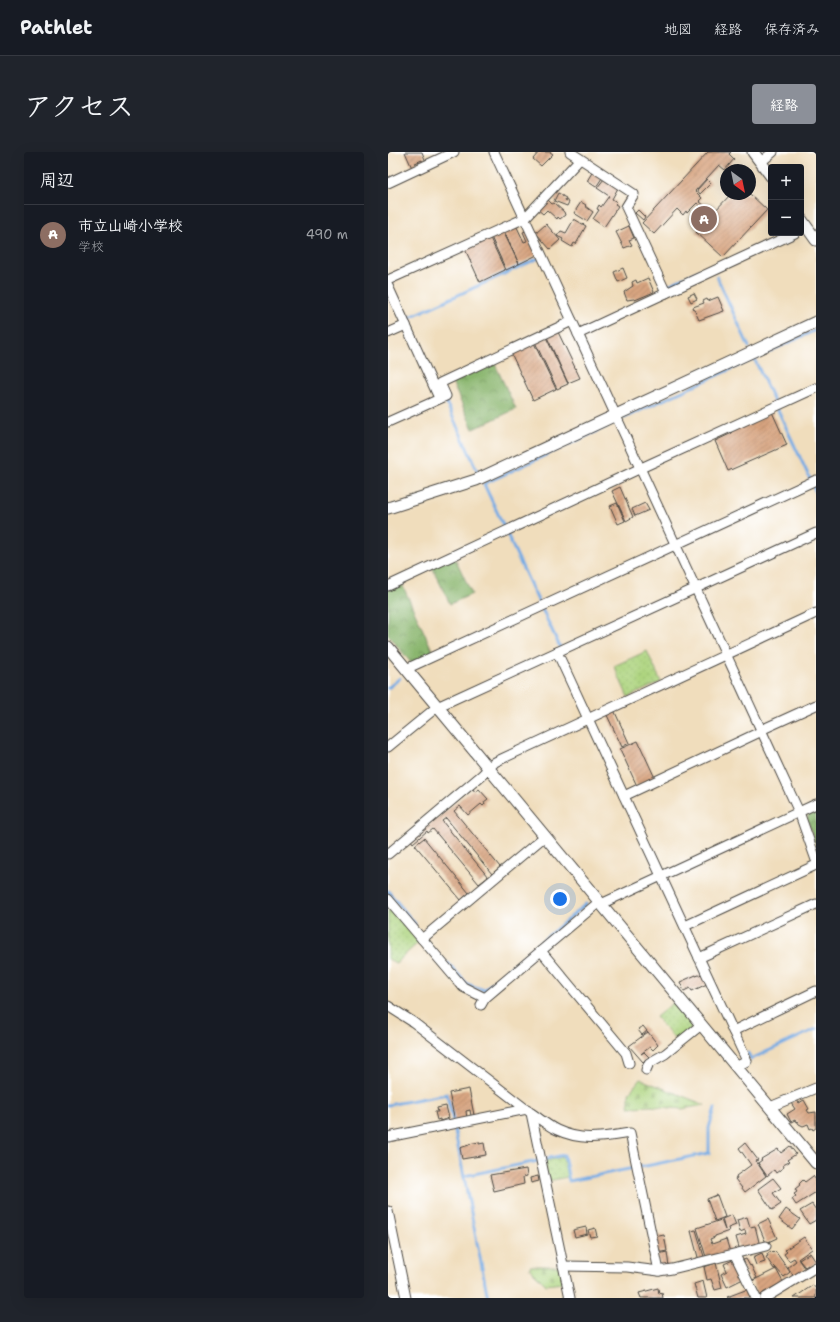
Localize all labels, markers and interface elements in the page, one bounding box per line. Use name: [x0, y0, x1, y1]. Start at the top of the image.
text: Pathlet: [20, 15, 92, 40]
text: 地図: [664, 20, 692, 38]
text: 経路: [714, 20, 742, 38]
text: 保存済み: [764, 20, 820, 38]
button: 経路: [752, 84, 816, 124]
text: アクセス: [24, 87, 134, 125]
north arrow: [720, 164, 756, 200]
map controls: [768, 164, 804, 236]
button: +: [768, 164, 804, 200]
text: 周辺: [40, 169, 74, 191]
button: −: [768, 200, 804, 236]
pin: A: [691, 204, 717, 234]
text: 市立山崎小学校: [78, 216, 183, 236]
text: A: [48, 226, 58, 243]
text: 490 m: [306, 226, 348, 243]
text: 学校: [78, 238, 104, 255]
your location: [550, 889, 570, 909]

